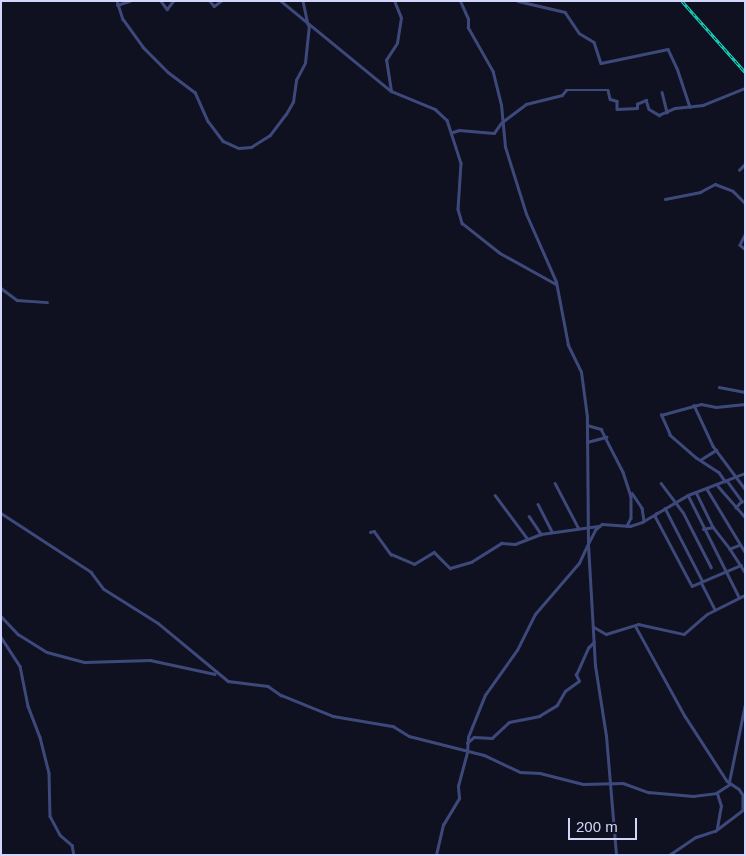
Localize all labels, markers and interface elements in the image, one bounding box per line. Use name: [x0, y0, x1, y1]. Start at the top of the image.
scale bar: [571, 808, 640, 840]
text: 200 m: [576, 818, 618, 835]

